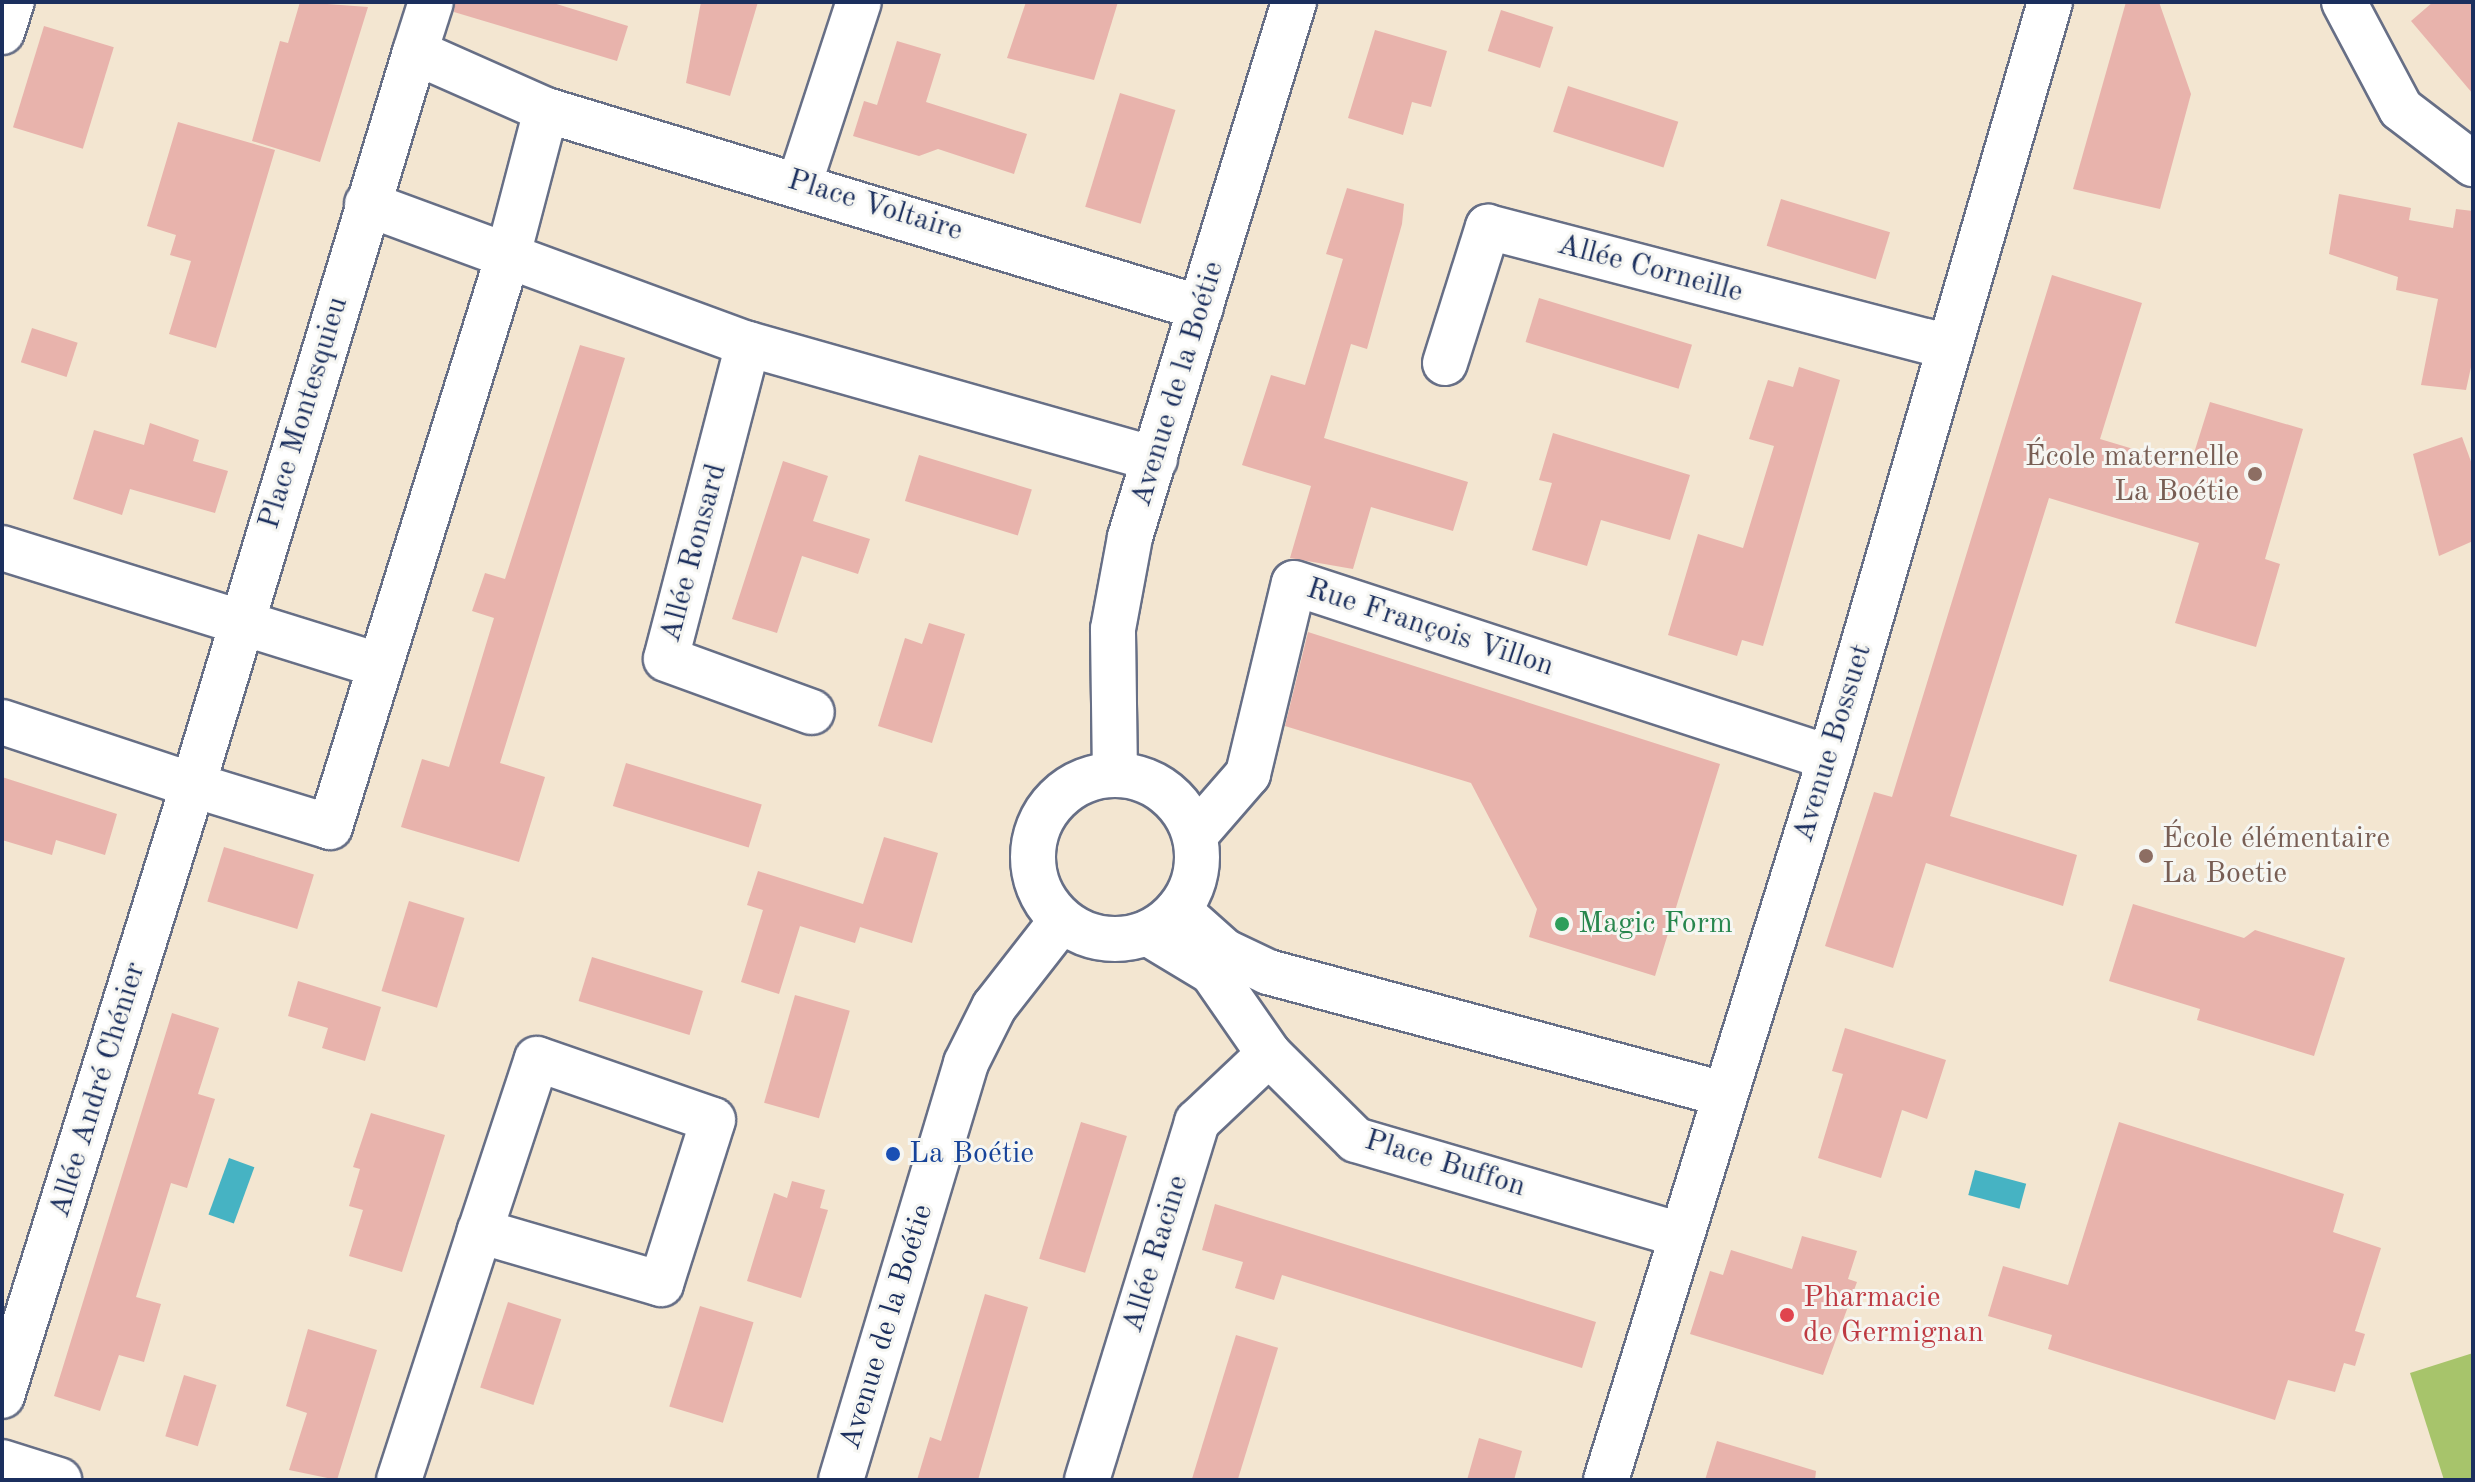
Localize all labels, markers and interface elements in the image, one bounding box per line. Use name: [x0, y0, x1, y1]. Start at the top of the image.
street label: Place Voltaire: [783, 162, 967, 250]
street label: Allée Corneille: [1553, 227, 1747, 311]
street label: Avenue de la Boétie: [1124, 257, 1232, 511]
street label: Place Montesquieu: [252, 292, 356, 534]
place label: École maternelle La Boétie: [2025, 439, 2239, 510]
street label: Allée Ronsard: [653, 460, 735, 646]
marker: École maternelle La Boétie: [2246, 465, 2264, 483]
street label: Rue François Villon: [1302, 571, 1558, 685]
street label: Avenue Bossuet: [1786, 639, 1880, 847]
place label: École élémentaire La Boetie: [2162, 821, 2390, 892]
marker: École élémentaire La Boetie: [2137, 847, 2155, 865]
place label: Magic Form: [1578, 906, 1733, 942]
marker: Magic Form: [1553, 915, 1571, 933]
street label: Allée André Chénier: [42, 958, 154, 1222]
street label: Place Buffon: [1360, 1122, 1530, 1206]
place label: La Boétie: [909, 1136, 1034, 1172]
marker: La Boétie: [884, 1145, 902, 1163]
street label: Allée Racine: [1115, 1171, 1197, 1337]
street label: Avenue de la Boétie: [833, 1200, 941, 1454]
place label: Pharmacie de Germignan: [1803, 1280, 1984, 1350]
marker: Pharmacie de Germignan: [1778, 1306, 1796, 1324]

